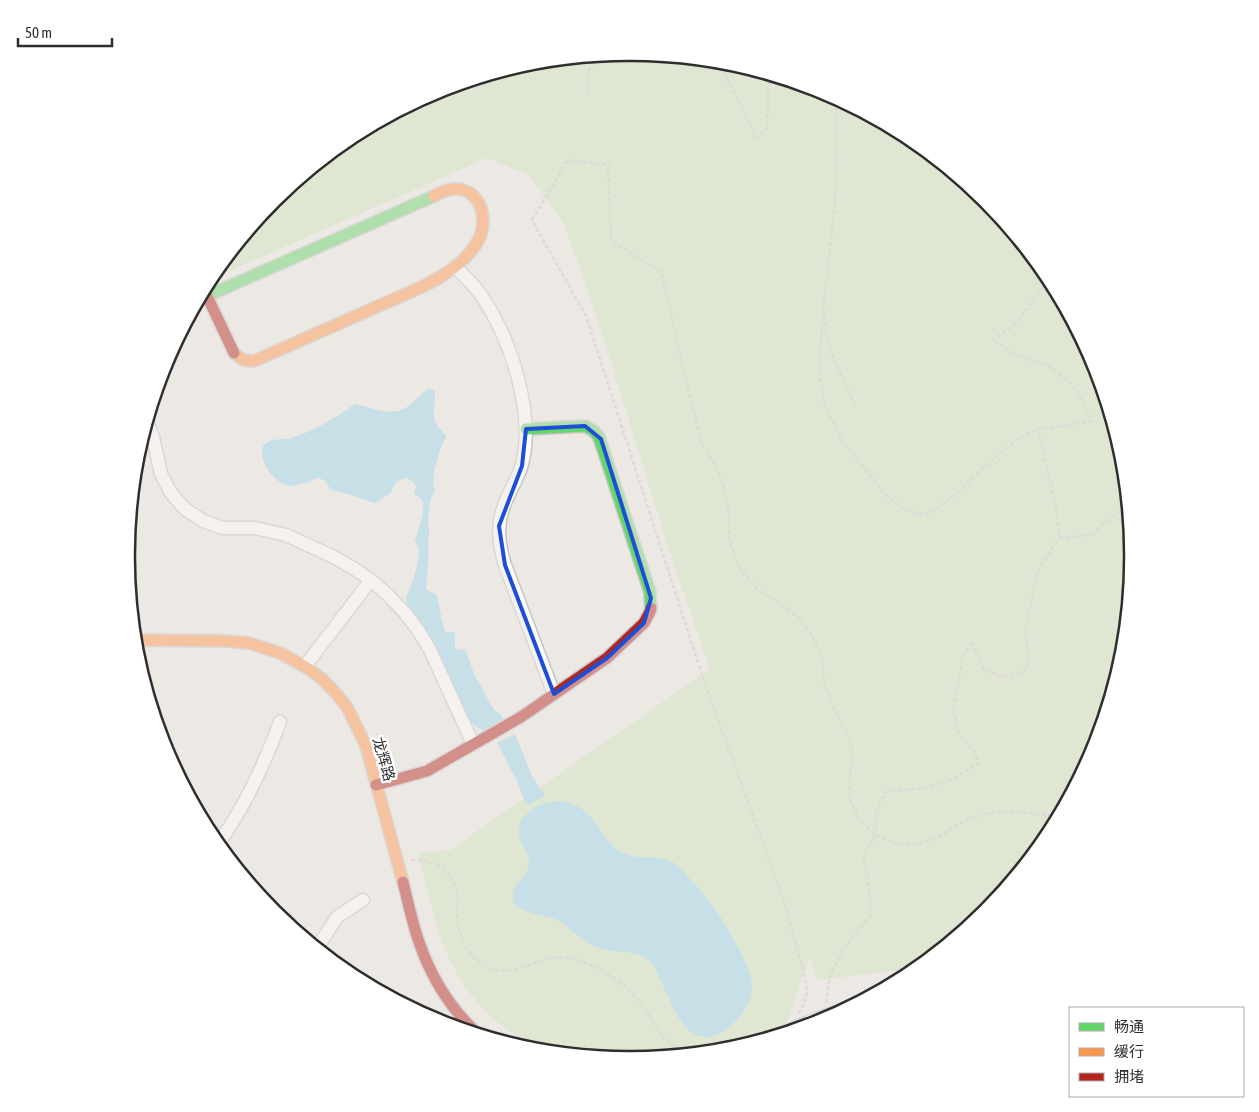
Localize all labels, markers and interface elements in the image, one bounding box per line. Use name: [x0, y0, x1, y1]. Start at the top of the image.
scale bar: [18, 15, 111, 47]
text: 50 m: [25, 24, 52, 41]
street label: 龙辉路: [370, 735, 398, 783]
legend: [1069, 1007, 1244, 1097]
text: 畅通: [1114, 1018, 1144, 1035]
text: 缓行: [1114, 1043, 1144, 1060]
text: 拥堵: [1114, 1068, 1144, 1085]

